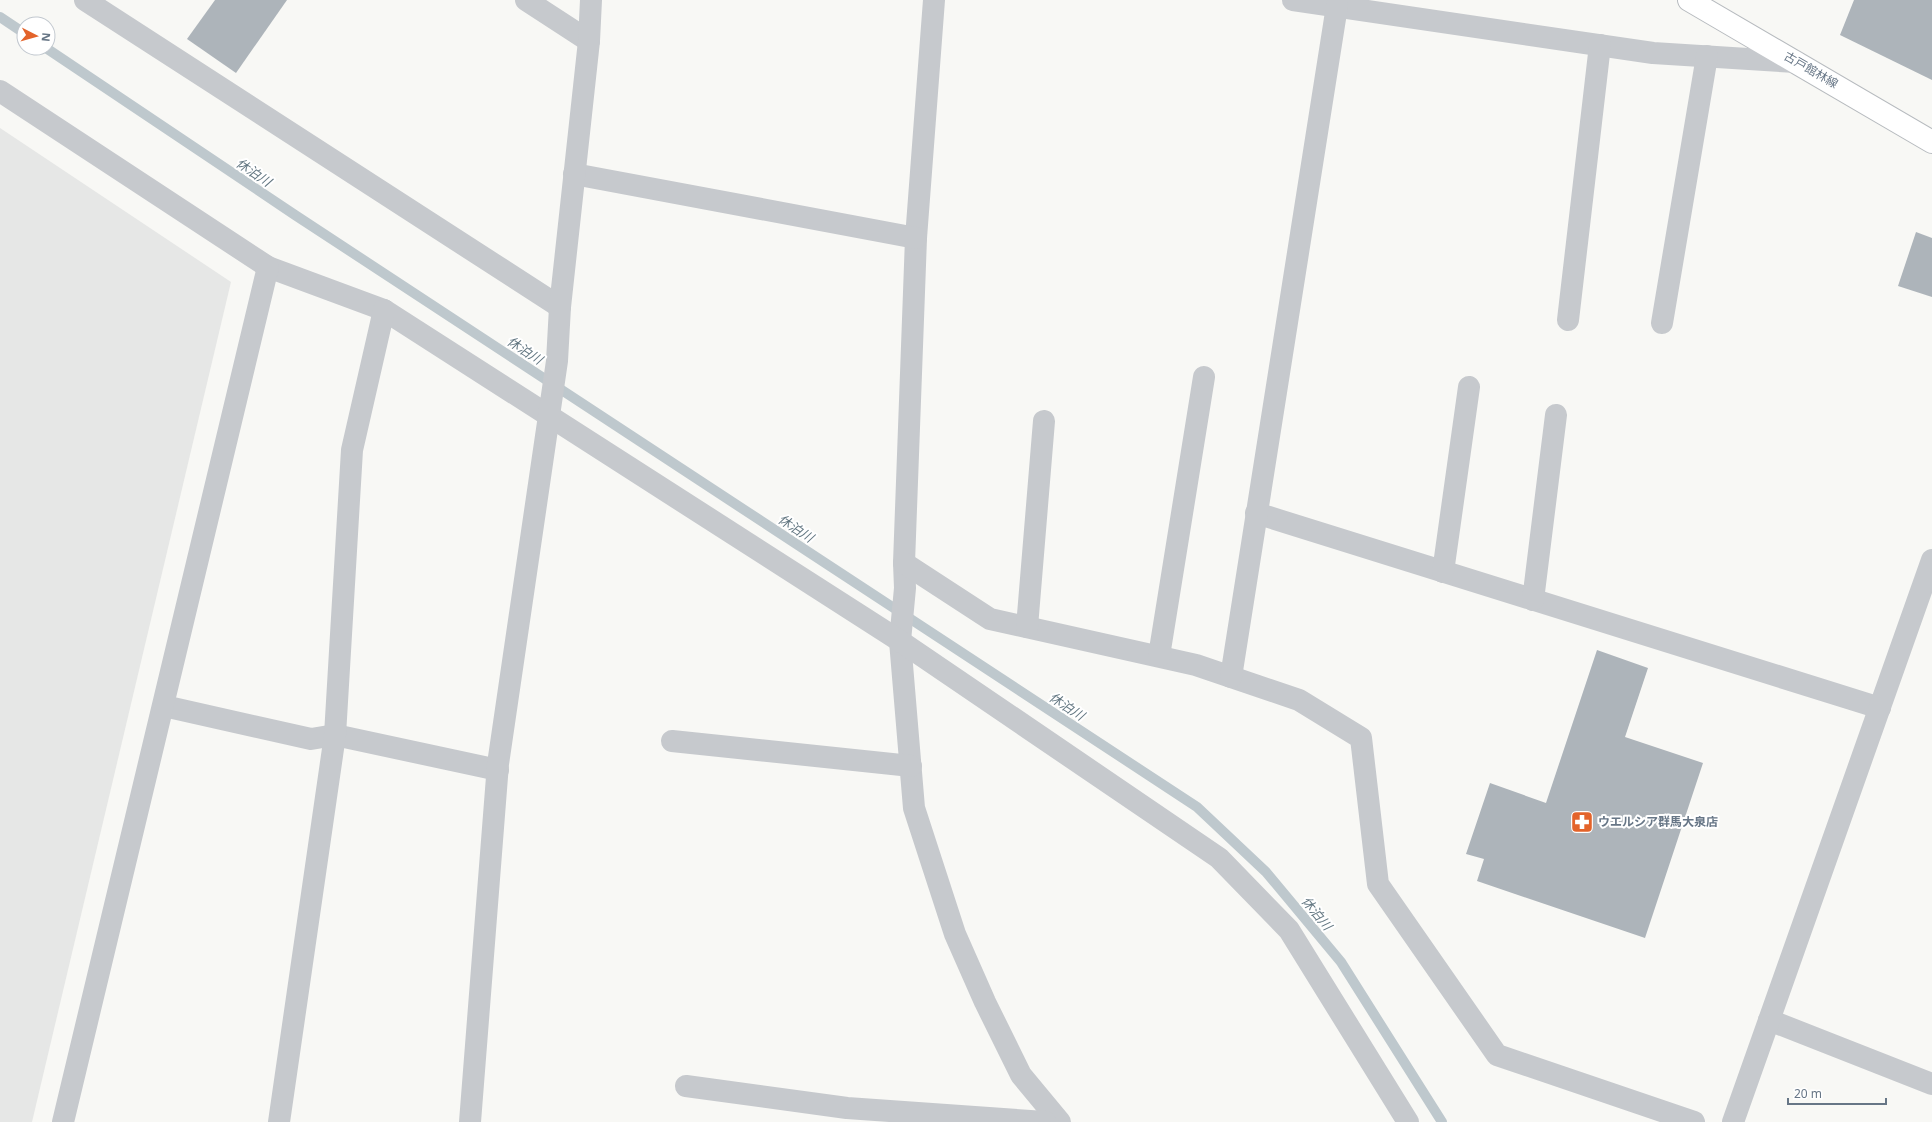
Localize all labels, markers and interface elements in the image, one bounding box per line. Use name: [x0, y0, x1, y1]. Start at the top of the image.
north arrow: [16, 16, 56, 56]
text: N: [39, 32, 54, 42]
street label: 古戸館林線: [1781, 47, 1841, 92]
water label: 休泊川: [233, 154, 277, 191]
water label: 休泊川: [504, 332, 548, 369]
water label: 休泊川: [775, 510, 819, 547]
water label: 休泊川: [1046, 688, 1090, 725]
pharmacy icon: ウエルシア群馬大泉店: [1569, 809, 1595, 835]
place label: ウエルシア群馬大泉店: [1598, 813, 1718, 830]
water label: 休泊川: [1298, 892, 1338, 935]
scale bar: [1788, 1080, 1886, 1106]
text: 20 m: [1794, 1085, 1822, 1102]

